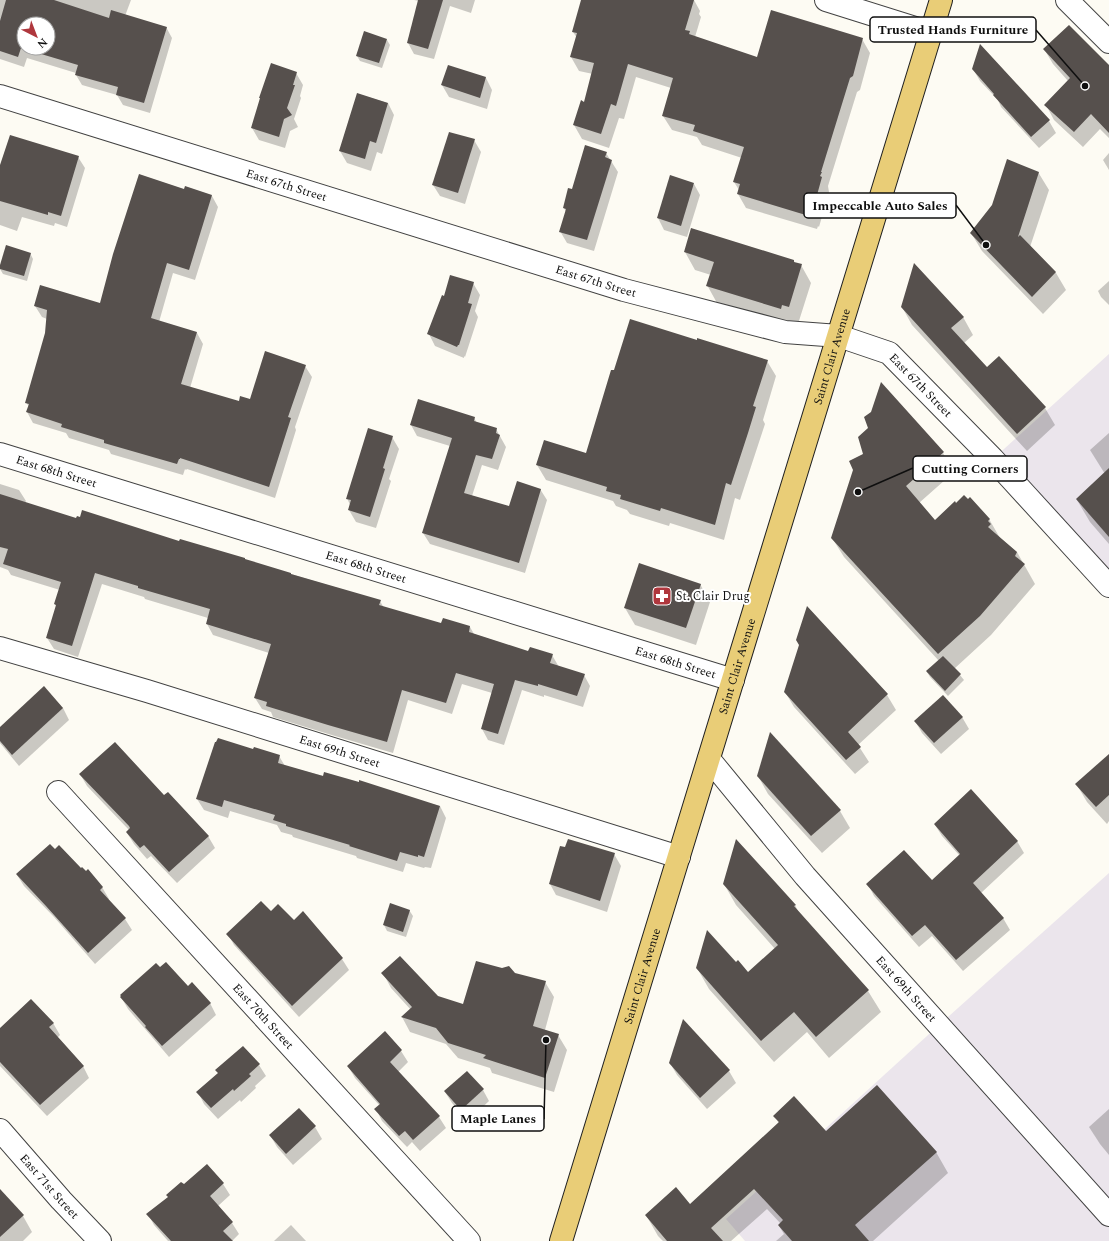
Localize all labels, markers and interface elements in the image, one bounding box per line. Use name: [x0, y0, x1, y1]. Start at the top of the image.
north arrow: [16, 16, 56, 56]
callout: Trusted Hands Furniture: [870, 17, 1036, 42]
text: Trusted Hands Furniture: [878, 20, 1028, 40]
text: N: [33, 34, 51, 52]
street label: East 67th Street: [243, 164, 329, 207]
callout: Impeccable Auto Sales: [804, 193, 956, 218]
text: Impeccable Auto Sales: [812, 196, 948, 216]
street label: East 67th Street: [553, 260, 638, 303]
street label: Saint Clair Avenue: [809, 306, 856, 407]
street label: East 67th Street: [884, 349, 956, 422]
street label: East 68th Street: [13, 450, 99, 493]
callout: Cutting Corners: [913, 456, 1027, 481]
text: Cutting Corners: [921, 459, 1019, 479]
street label: East 68th Street: [323, 546, 409, 589]
pharmacy icon: St. Clair Drug: [651, 585, 673, 607]
place label: St. Clair Drug: [676, 587, 750, 606]
street label: Saint Clair Avenue: [714, 616, 761, 717]
street label: East 68th Street: [633, 641, 718, 684]
street label: East 69th Street: [297, 730, 382, 773]
street label: Saint Clair Avenue: [619, 926, 666, 1027]
street label: East 69th Street: [871, 952, 941, 1027]
street label: East 70th Street: [228, 979, 298, 1054]
callout: Maple Lanes: [452, 1106, 544, 1131]
text: Maple Lanes: [460, 1109, 536, 1129]
street label: East 71st Street: [15, 1150, 83, 1224]

